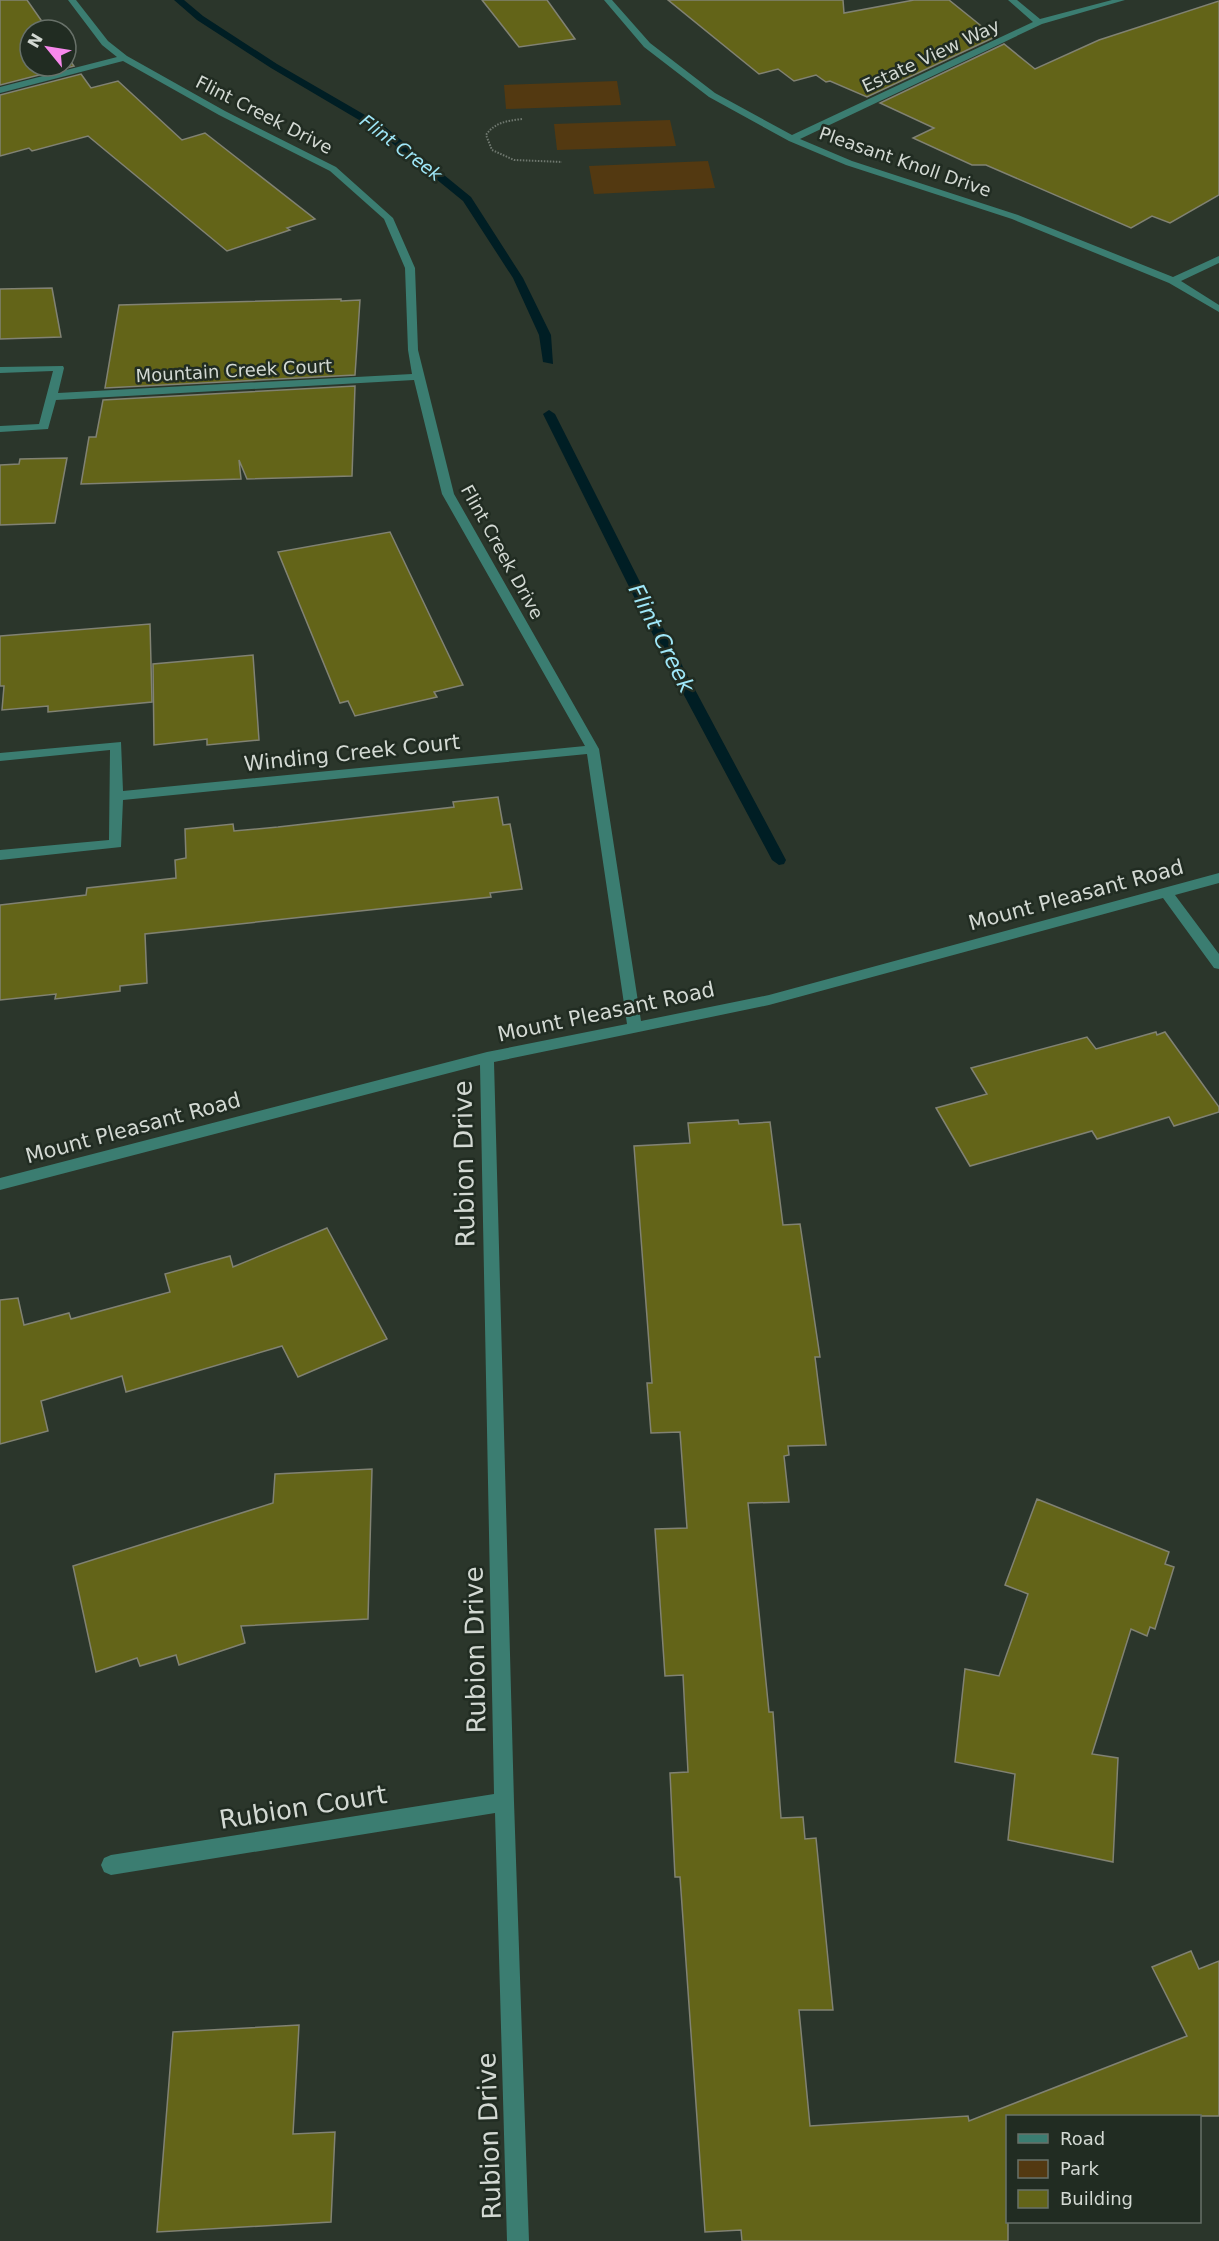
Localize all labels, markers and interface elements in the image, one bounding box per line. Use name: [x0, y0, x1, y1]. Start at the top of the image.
street label: Estate View Way: [859, 14, 1003, 97]
north arrow: [18, 18, 78, 78]
text: N: [24, 30, 47, 51]
street label: Flint Creek Drive: [192, 71, 336, 158]
water label: Flint Creek: [356, 110, 448, 186]
street label: Pleasant Knoll Drive: [816, 122, 994, 201]
street label: Mountain Creek Court: [135, 355, 333, 386]
street label: Flint Creek Drive: [457, 481, 548, 623]
water label: Flint Creek: [623, 580, 700, 698]
street label: Winding Creek Court: [243, 730, 461, 776]
street label: Mount Pleasant Road: [966, 855, 1186, 935]
street label: Mount Pleasant Road: [495, 977, 717, 1047]
street label: Rubion Drive: [448, 1080, 480, 1248]
street label: Mount Pleasant Road: [23, 1088, 243, 1168]
street label: Rubion Drive: [459, 1566, 491, 1734]
street label: Rubion Court: [217, 1779, 389, 1835]
street label: Rubion Drive: [471, 2052, 507, 2220]
legend: [1006, 2115, 1201, 2223]
text: Road: [1060, 2128, 1105, 2149]
text: Park: [1060, 2158, 1099, 2179]
text: Building: [1060, 2188, 1133, 2209]

